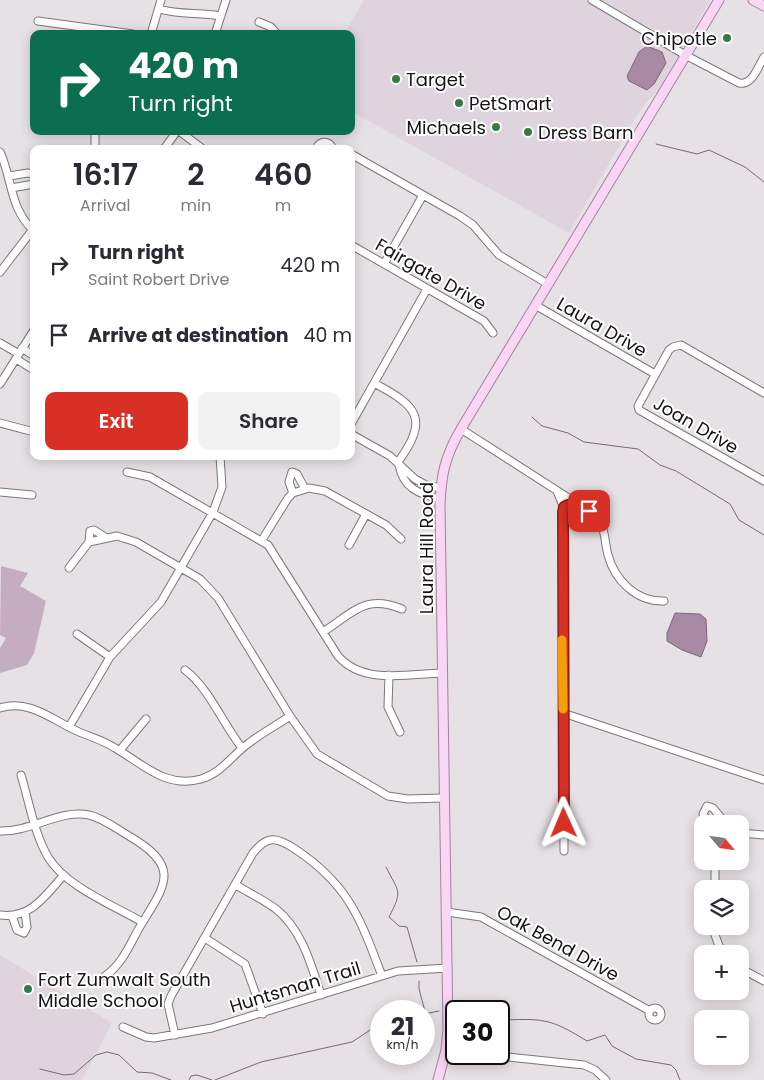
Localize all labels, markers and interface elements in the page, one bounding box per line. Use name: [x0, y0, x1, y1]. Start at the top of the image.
place label: Chipotle: [641, 26, 717, 51]
marker: Chipotle: [721, 32, 733, 44]
text: 420 m: [128, 41, 239, 90]
icon: right: [45, 50, 110, 115]
place label: Target: [406, 67, 465, 92]
marker: Target: [390, 73, 402, 85]
text: Turn right: [128, 88, 233, 119]
place label: PetSmart: [469, 91, 552, 116]
marker: PetSmart: [453, 97, 465, 109]
place label: Michaels: [406, 115, 486, 140]
place label: Dress Barn: [538, 120, 634, 145]
marker: Michaels: [490, 121, 502, 133]
marker: Dress Barn: [522, 126, 534, 138]
text: 16:17: [73, 153, 138, 196]
text: 2: [187, 153, 205, 196]
text: 460: [254, 153, 312, 196]
text: Arrival: [80, 194, 130, 217]
text: min: [181, 194, 211, 217]
text: m: [275, 194, 291, 217]
street label: Fairgate Drive: [371, 232, 491, 316]
text: Turn right: [88, 239, 184, 266]
icon: right: [45, 251, 73, 279]
text: 420 m: [281, 252, 340, 279]
text: Saint Robert Drive: [88, 268, 229, 291]
street label: Laura Drive: [552, 291, 652, 363]
icon: arrive: [45, 321, 73, 349]
text: Arrive at destination: [88, 322, 289, 349]
text: 40 m: [304, 322, 352, 349]
street label: Joan Drive: [649, 391, 743, 459]
button: Exit: [45, 392, 188, 450]
button: Share: [198, 392, 340, 450]
street label: Laura Hill Road: [414, 482, 439, 614]
pin: [568, 490, 610, 532]
icon: arrive: [575, 497, 603, 525]
position arrow: [537, 796, 589, 848]
north arrow: [694, 815, 749, 870]
map controls: [694, 815, 749, 1065]
button: layers: [694, 880, 749, 935]
street label: Oak Bend Drive: [492, 899, 624, 987]
button: +: [694, 945, 749, 1000]
street label: Huntsman Trail: [226, 955, 364, 1019]
place label: Fort Zumwalt South Middle School: [38, 967, 211, 1013]
marker: Fort Zumwalt South Middle School: [22, 983, 34, 995]
speed limit sign: 30: [445, 1000, 510, 1065]
text: 21: [391, 1009, 414, 1044]
button: −: [694, 1010, 749, 1065]
text: km/h: [387, 1036, 418, 1053]

